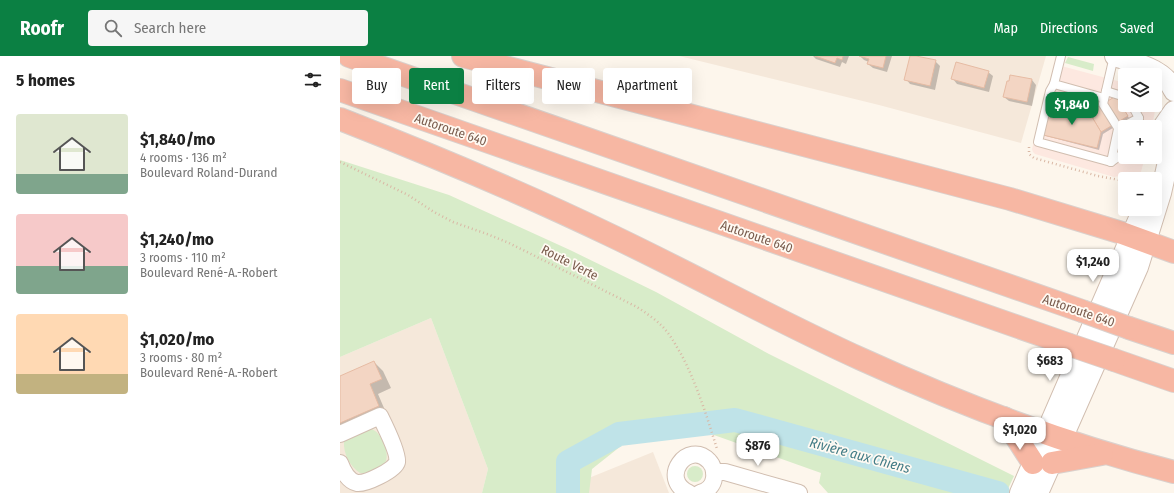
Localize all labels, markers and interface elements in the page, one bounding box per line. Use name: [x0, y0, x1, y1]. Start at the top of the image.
search box: [88, 10, 368, 46]
text: Roofr: [20, 17, 64, 40]
icon: search: [102, 17, 124, 39]
text: Search here: [134, 19, 206, 37]
text: Map: [994, 20, 1018, 37]
text: Directions: [1040, 20, 1098, 37]
text: Saved: [1120, 20, 1154, 37]
chip: Buy: [352, 68, 401, 104]
chip: Rent: [409, 68, 464, 104]
chip: Filters: [472, 68, 534, 104]
chip: New: [542, 68, 595, 104]
chip: Apartment: [603, 68, 692, 104]
map controls: [1118, 68, 1162, 216]
button: layers: [1118, 68, 1162, 112]
icon: filters: [302, 69, 324, 91]
text: 5 homes: [16, 70, 75, 91]
pin: $1,840: [1039, 92, 1105, 126]
text: $1,840: [1054, 97, 1090, 112]
street label: Autoroute 640: [413, 110, 489, 149]
button: +: [1118, 120, 1162, 164]
text: $1,840/mo: [140, 129, 215, 150]
icon: home: [48, 130, 96, 178]
text: 4 rooms · 136 m²: [140, 150, 227, 165]
text: Boulevard Roland-Durand: [140, 165, 277, 180]
button: −: [1118, 172, 1162, 216]
street label: Autoroute 640: [719, 217, 795, 256]
text: $1,240/mo: [140, 229, 214, 250]
icon: home: [48, 230, 96, 278]
street label: Route Verte: [539, 242, 601, 283]
pin: $1,240: [1060, 249, 1126, 283]
text: 3 rooms · 110 m²: [140, 250, 226, 265]
text: $1,240: [1076, 254, 1110, 269]
text: Boulevard René-A.-Robert: [140, 265, 278, 280]
street label: Autoroute 640: [1041, 291, 1117, 330]
text: $1,020/mo: [140, 329, 214, 350]
icon: home: [48, 330, 96, 378]
pin: $683: [1026, 348, 1074, 382]
text: 3 rooms · 80 m²: [140, 350, 222, 365]
text: $683: [1037, 353, 1063, 368]
text: Boulevard René-A.-Robert: [140, 365, 278, 380]
pin: $1,020: [987, 417, 1053, 451]
text: $1,020: [1003, 422, 1037, 437]
pin: $876: [734, 433, 782, 467]
water label: Rivière aux Chiens: [808, 434, 912, 477]
text: $876: [745, 438, 771, 453]

